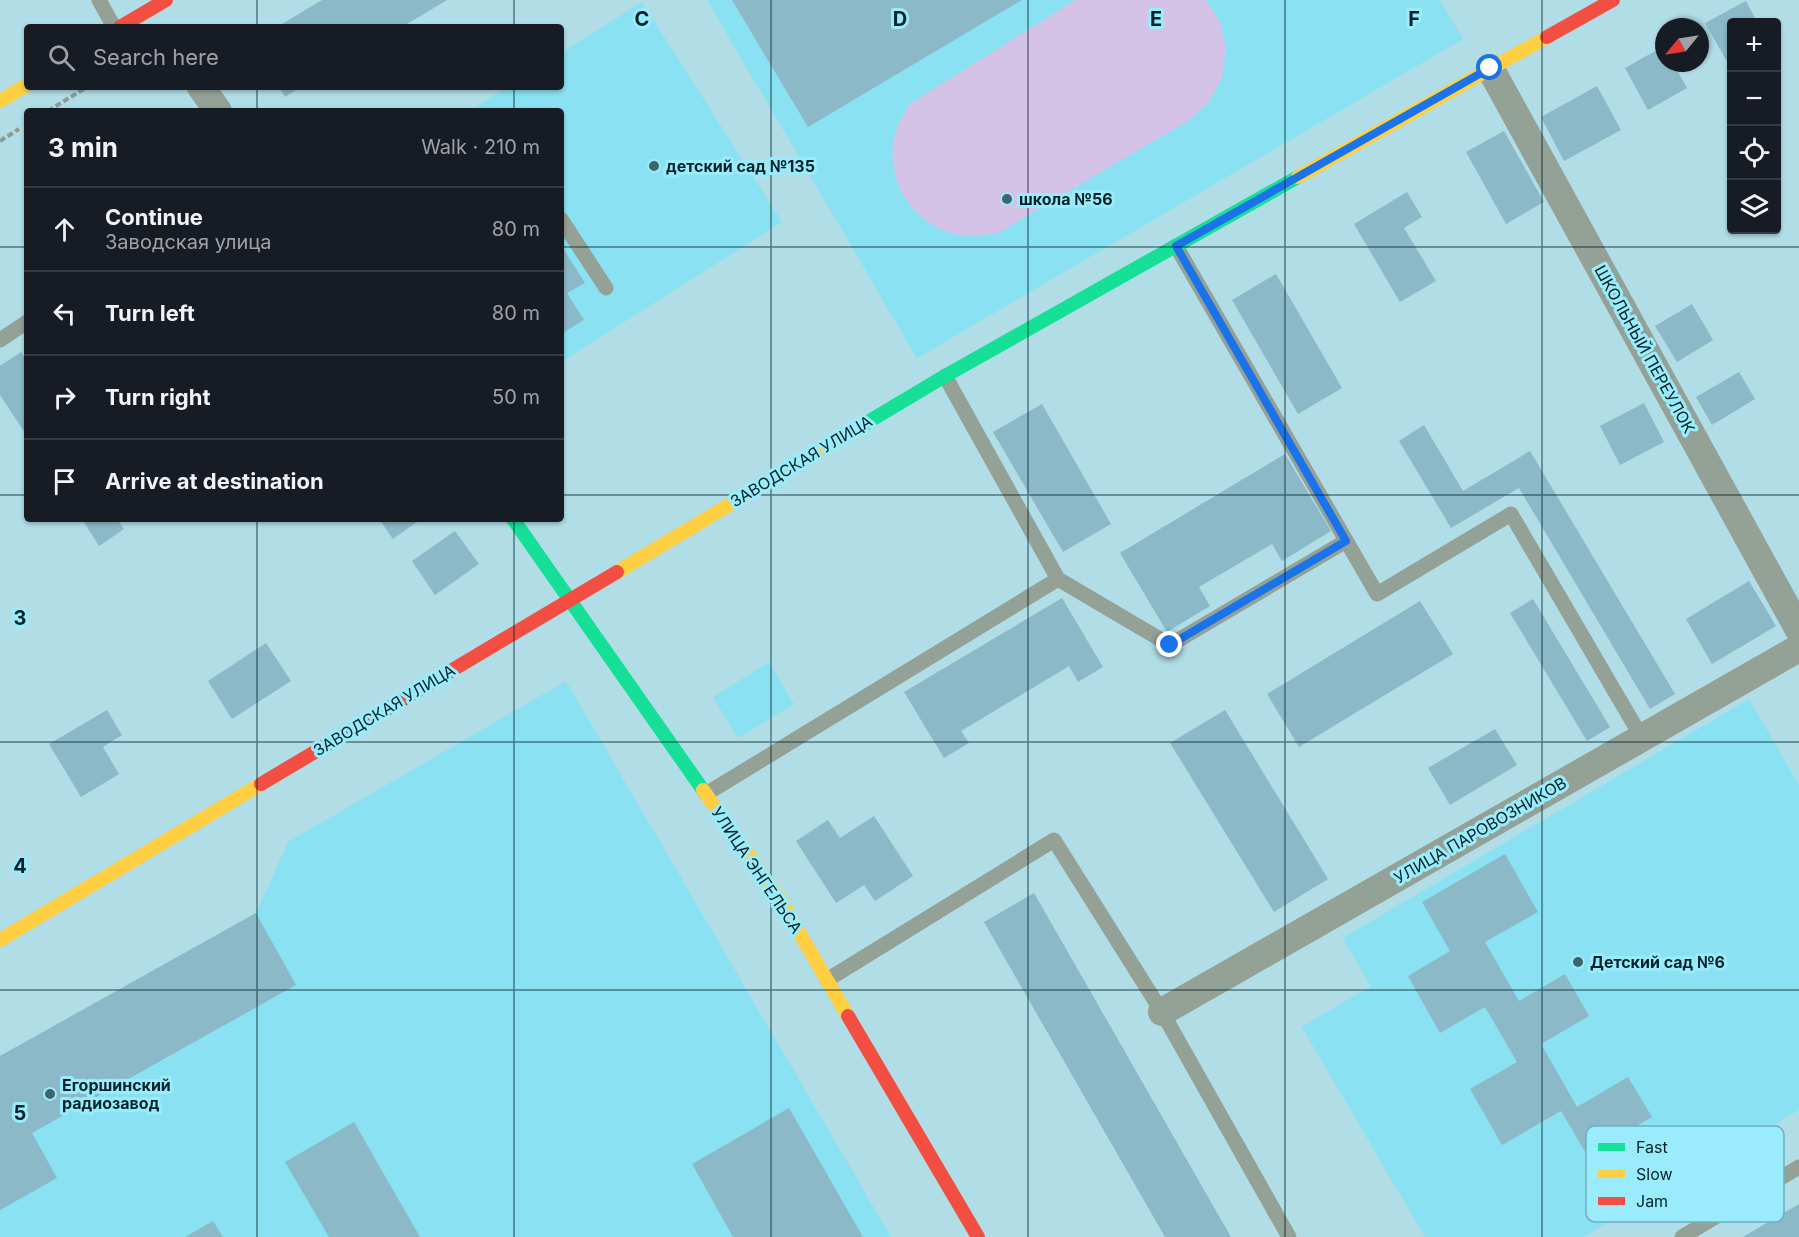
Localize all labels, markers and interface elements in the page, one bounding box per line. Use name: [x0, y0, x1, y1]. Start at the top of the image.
text: C: [635, 7, 649, 31]
text: D: [893, 7, 907, 31]
text: E: [1150, 7, 1162, 31]
text: F: [1408, 7, 1420, 31]
north arrow: [1655, 18, 1709, 72]
map controls: [1727, 18, 1781, 234]
button: +: [1727, 18, 1781, 72]
search box: [24, 24, 564, 90]
icon: search: [45, 41, 78, 74]
text: Search here: [93, 44, 219, 70]
route start: [1476, 54, 1502, 80]
button: −: [1727, 72, 1781, 126]
button: locate: [1727, 126, 1781, 180]
text: 3 min: [48, 132, 118, 163]
text: Walk · 210 m: [421, 135, 540, 159]
place label: детский сад №135: [666, 156, 815, 176]
marker: детский сад №135: [647, 159, 661, 173]
button: layers: [1727, 180, 1781, 234]
place label: школа №56: [1019, 189, 1113, 209]
marker: школа №56: [1000, 192, 1014, 206]
text: Continue: [105, 204, 203, 230]
icon: ahead: [48, 213, 81, 246]
text: 80 m: [492, 217, 540, 241]
text: Заводская улица: [105, 230, 271, 254]
street label: ШКОЛЬНЫЙ ПЕРЕУЛОК: [1590, 261, 1700, 437]
icon: left: [48, 297, 81, 330]
text: Turn left: [105, 300, 195, 326]
text: 80 m: [492, 301, 540, 325]
icon: right: [48, 381, 81, 414]
text: Turn right: [105, 384, 211, 410]
text: 50 m: [492, 385, 540, 409]
street label: ЗАВОДСКАЯ УЛИЦА: [727, 411, 875, 511]
icon: arrive: [48, 465, 81, 498]
text: Arrive at destination: [105, 468, 324, 494]
text: 3: [14, 606, 26, 630]
route end: [1156, 631, 1182, 657]
street label: ЗАВОДСКАЯ УЛИЦА: [310, 660, 458, 760]
street label: УЛИЦА ПАРОВОЗНИКОВ: [1390, 772, 1570, 888]
street label: УЛИЦА ЭНГЕЛЬСА: [707, 803, 807, 937]
text: 4: [13, 854, 27, 878]
place label: Детский сад №6: [1590, 952, 1725, 972]
marker: Детский сад №6: [1571, 955, 1585, 969]
place label: Егоршинский радиозавод: [62, 1075, 171, 1113]
marker: Егоршинский радиозавод: [43, 1087, 57, 1101]
text: 5: [14, 1101, 26, 1125]
legend: [1586, 1126, 1784, 1222]
text: Fast: [1636, 1137, 1668, 1157]
text: Slow: [1636, 1164, 1673, 1184]
text: Jam: [1636, 1191, 1668, 1211]

